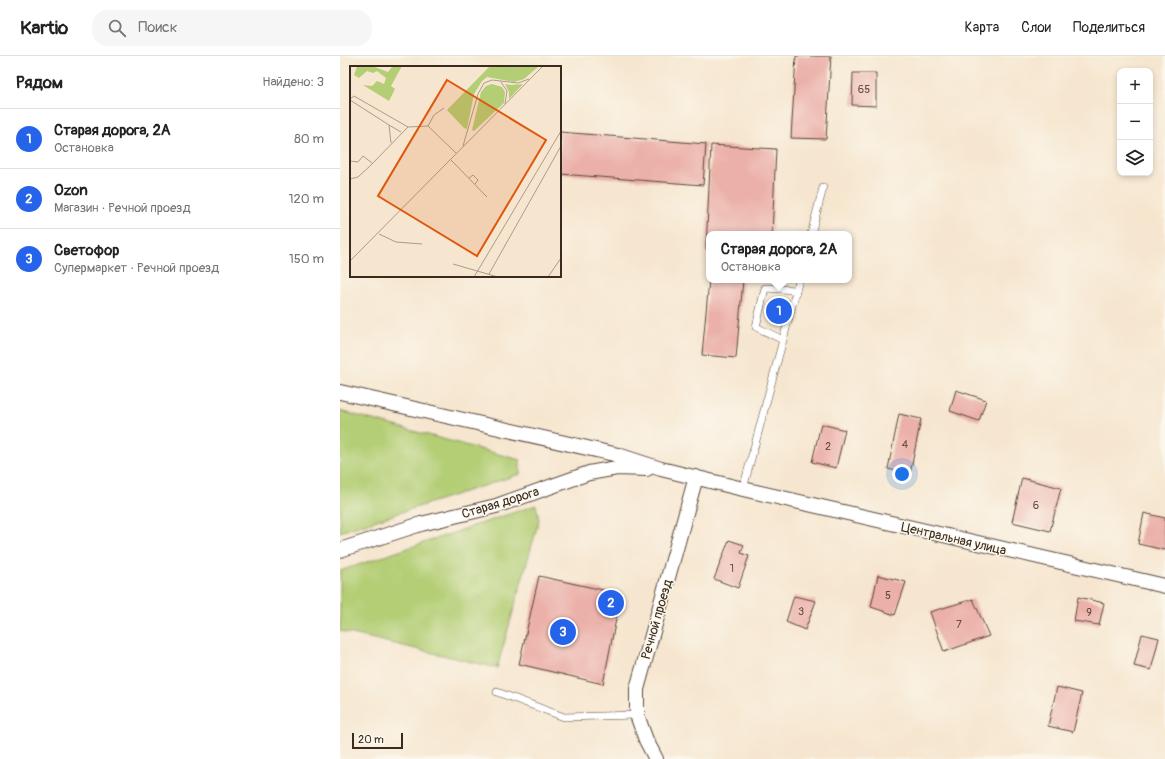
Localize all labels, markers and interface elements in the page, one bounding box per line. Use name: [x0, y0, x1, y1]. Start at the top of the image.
search box: [92, 10, 372, 46]
text: Kartio: [20, 16, 68, 40]
icon: search: [106, 17, 128, 39]
text: Поиск: [138, 18, 177, 37]
text: Карта: [965, 19, 999, 36]
text: Слои: [1021, 19, 1051, 36]
text: Поделиться: [1073, 19, 1145, 36]
inset map: [350, 66, 561, 277]
map controls: [1117, 68, 1153, 176]
button: +: [1117, 68, 1153, 104]
text: Рядом: [16, 72, 63, 93]
text: Найдено: 3: [262, 74, 324, 90]
house number: 65: [858, 83, 870, 96]
button: −: [1117, 104, 1153, 140]
text: Старая дорога, 2А: [54, 121, 171, 140]
text: 1: [26, 131, 32, 147]
text: 80 m: [294, 131, 324, 147]
text: Остановка: [54, 140, 114, 156]
button: layers: [1117, 140, 1153, 176]
text: Ozon: [54, 181, 88, 200]
text: 2: [25, 191, 33, 207]
text: 120 m: [288, 191, 324, 207]
text: Магазин · Речной проезд: [54, 200, 190, 216]
popup: [706, 231, 852, 283]
text: Старая дорога, 2А: [721, 240, 837, 259]
text: Светофор: [54, 241, 119, 260]
text: 3: [25, 251, 33, 267]
text: 150 m: [289, 251, 324, 267]
text: Остановка: [721, 259, 781, 275]
text: Супермаркет · Речной проезд: [54, 260, 219, 276]
pin: 1: [766, 296, 792, 326]
house number: 4: [902, 438, 909, 451]
house number: 2: [825, 440, 831, 453]
your location: [892, 464, 912, 484]
street label: Старая дорога: [460, 484, 541, 522]
house number: 6: [1033, 499, 1039, 512]
street label: Центральная улица: [900, 519, 1008, 559]
house number: 1: [730, 562, 734, 575]
street label: Речной проезд: [638, 577, 676, 661]
pin: 2: [598, 588, 624, 618]
house number: 5: [885, 589, 891, 602]
house number: 3: [798, 605, 804, 618]
house number: 9: [1086, 606, 1092, 619]
pin: 3: [550, 617, 576, 647]
house number: 7: [956, 618, 962, 631]
scale bar: [352, 731, 403, 750]
text: 20 m: [358, 733, 384, 746]

